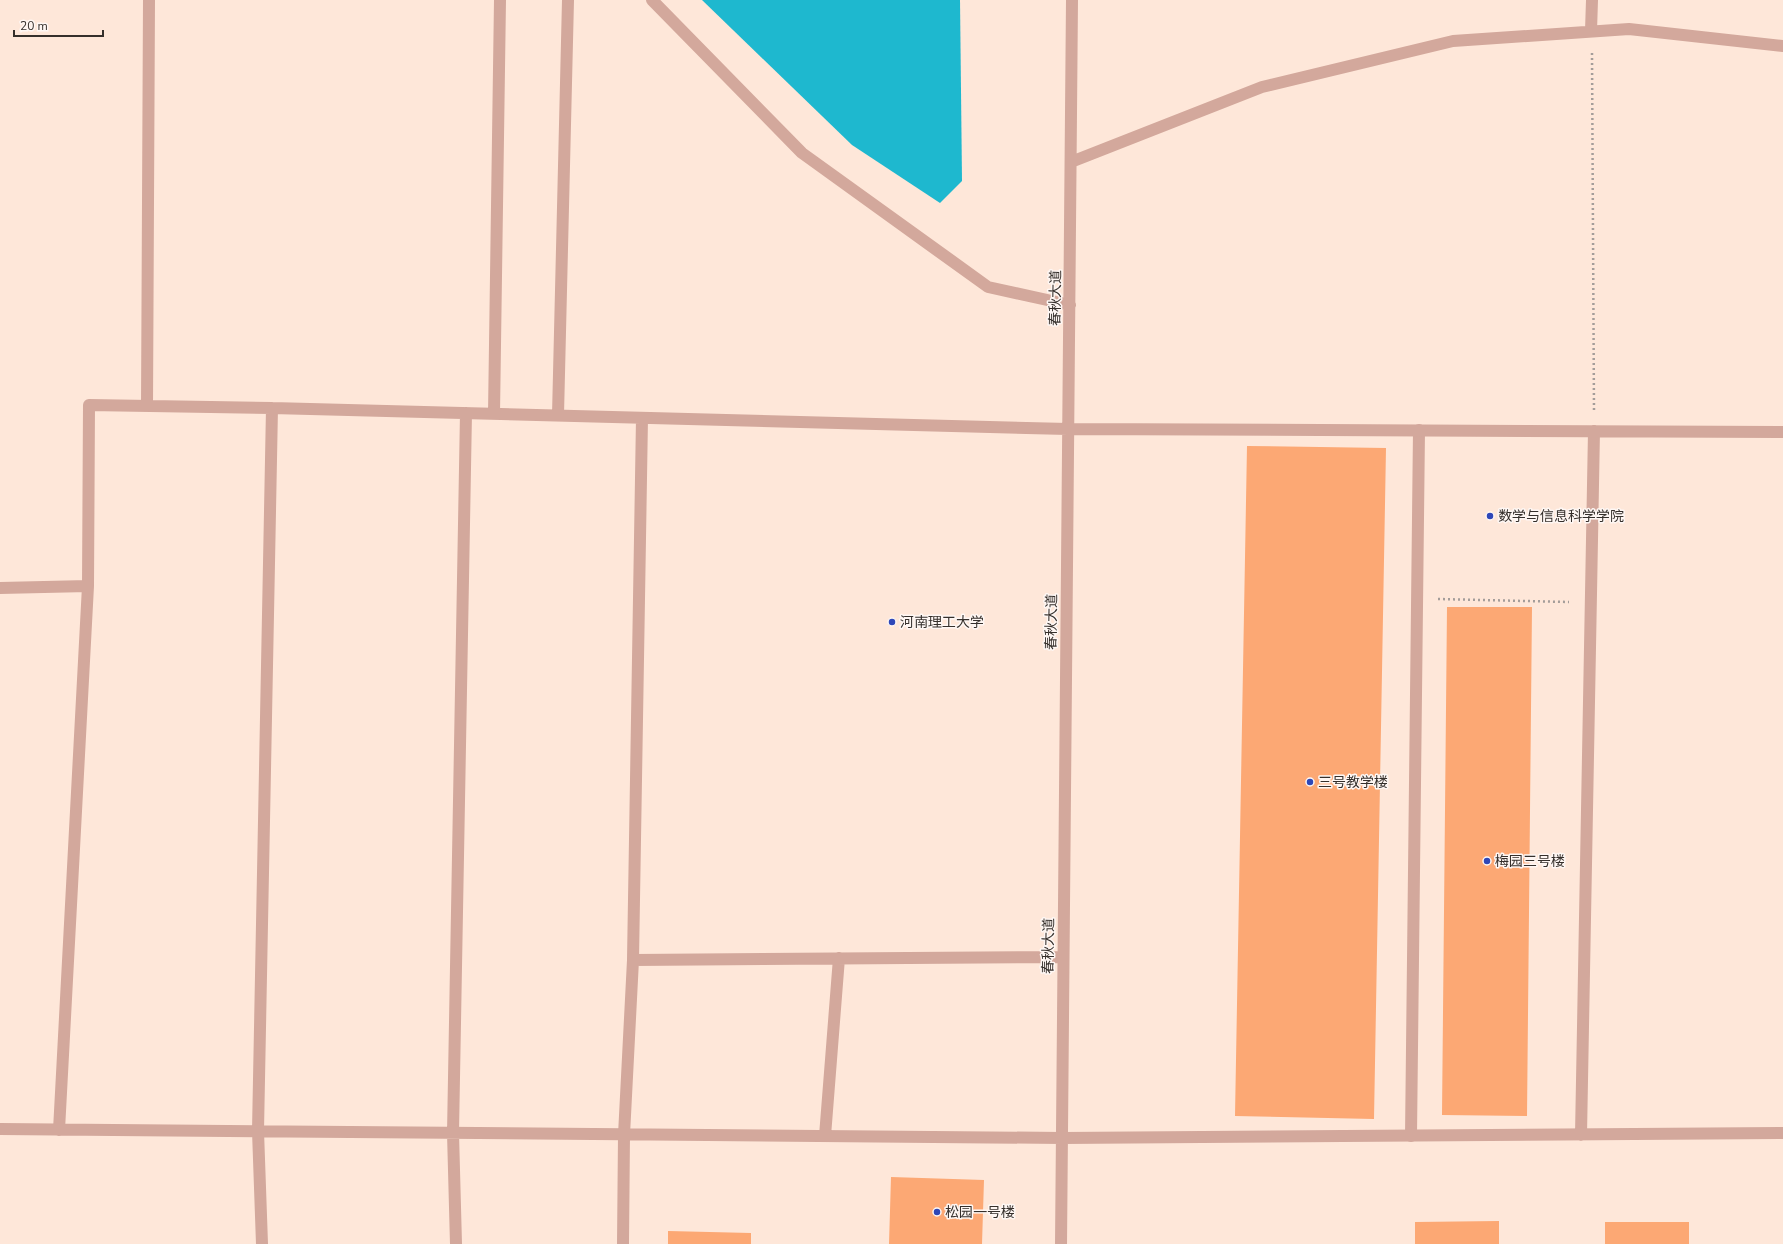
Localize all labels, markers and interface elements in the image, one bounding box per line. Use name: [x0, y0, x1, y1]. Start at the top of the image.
scale bar: [14, 12, 103, 38]
text: 20 m: [20, 18, 48, 34]
street label: 春秋大道: [1046, 270, 1065, 326]
place label: 数学与信息科学学院: [1498, 507, 1624, 526]
marker: 数学与信息科学学院: [1485, 511, 1495, 521]
street label: 春秋大道: [1042, 594, 1061, 650]
place label: 河南理工大学: [900, 613, 984, 632]
marker: 河南理工大学: [887, 617, 897, 627]
place label: 三号教学楼: [1318, 773, 1388, 792]
marker: 三号教学楼: [1305, 777, 1315, 787]
place label: 梅园三号楼: [1495, 852, 1565, 871]
marker: 梅园三号楼: [1482, 856, 1492, 866]
street label: 春秋大道: [1039, 918, 1058, 974]
place label: 松园一号楼: [945, 1203, 1015, 1222]
marker: 松园一号楼: [932, 1207, 942, 1217]

